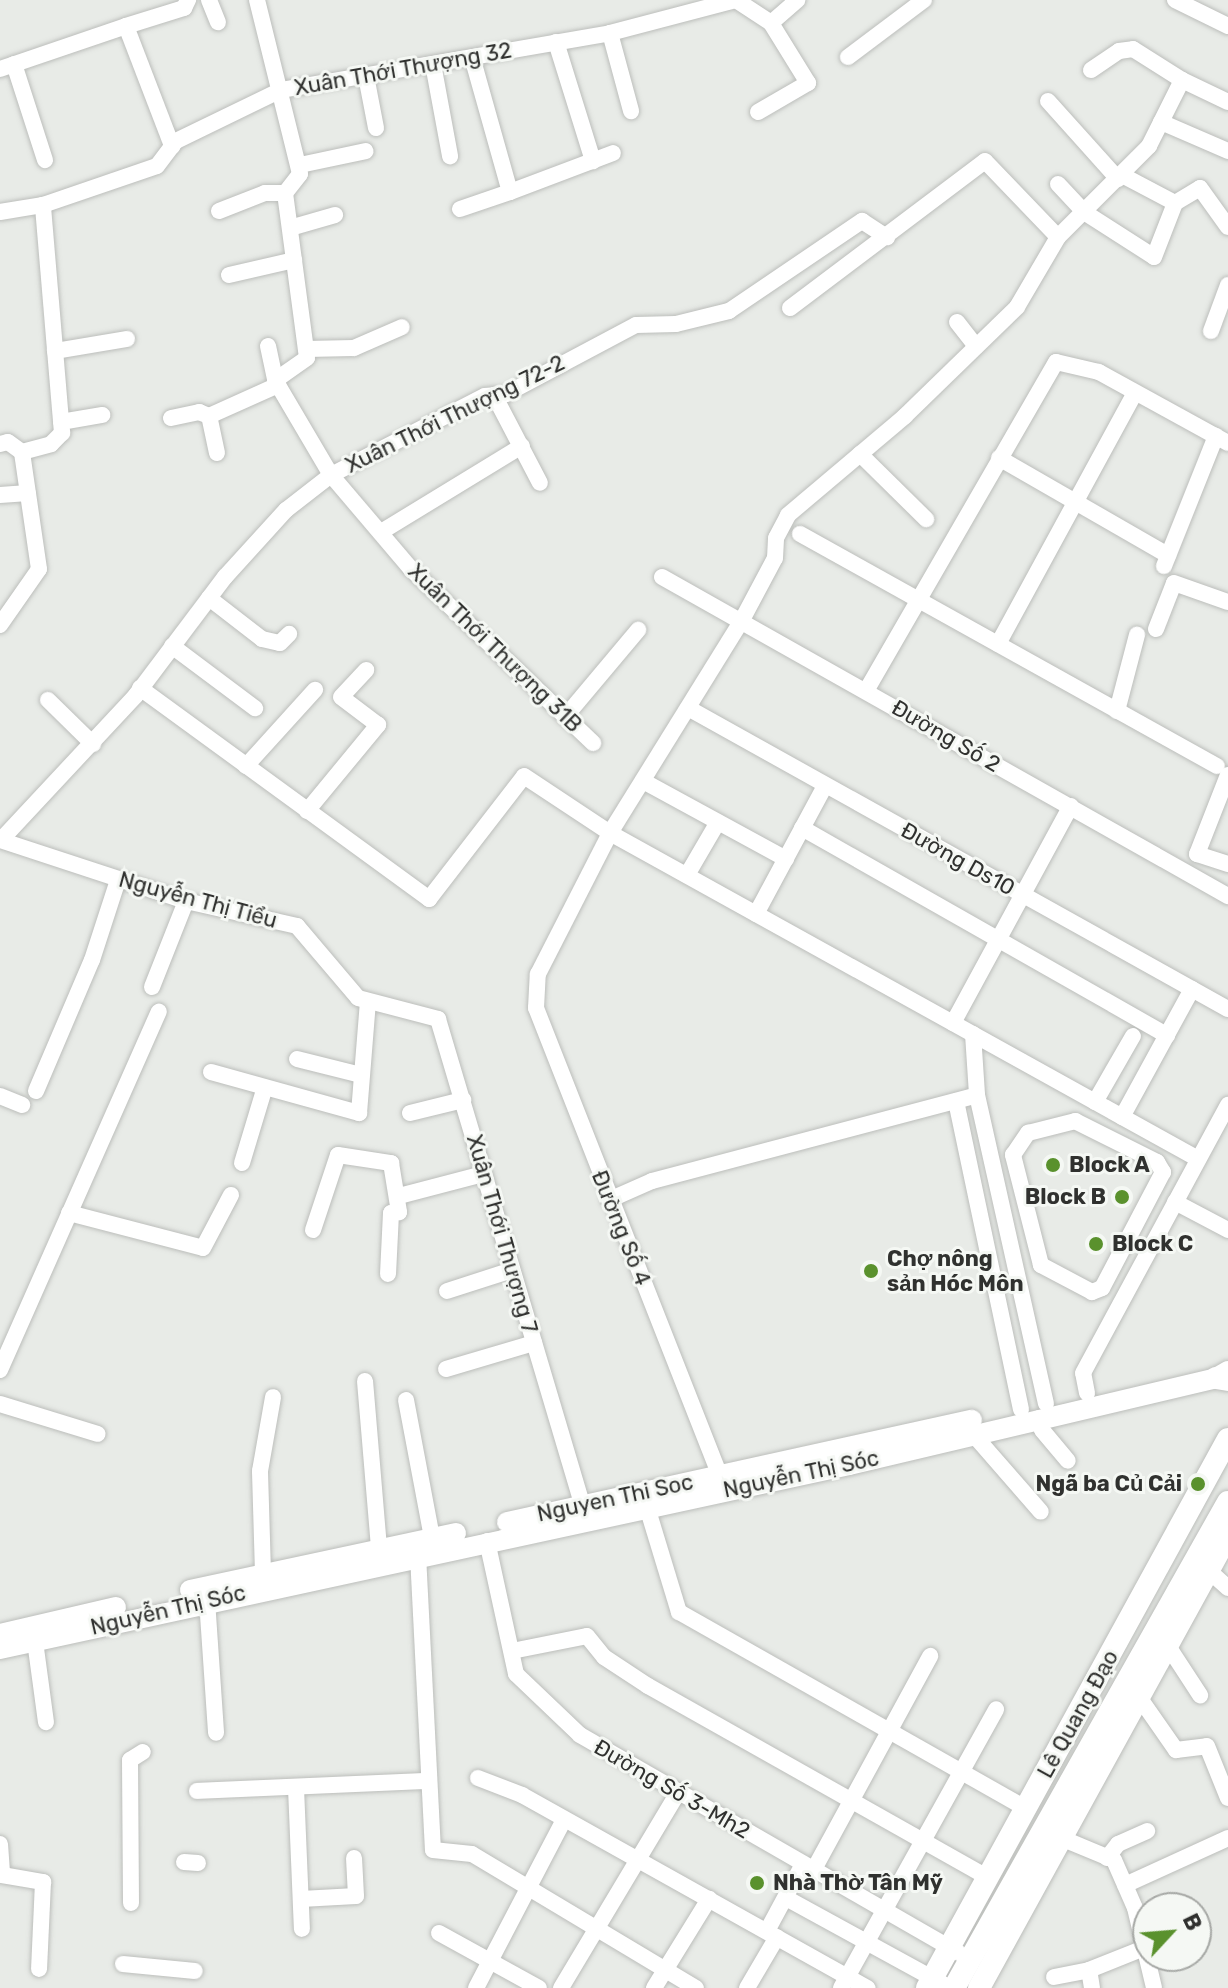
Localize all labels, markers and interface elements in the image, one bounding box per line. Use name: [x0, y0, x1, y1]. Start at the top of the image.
street label: Xuân Thới Thượng 32: [292, 37, 514, 101]
street label: Xuân Thới Thượng 72-2: [341, 349, 569, 479]
street label: Xuân Thới Thượng 31B: [402, 558, 588, 738]
street label: Đường Số 2: [887, 694, 1005, 778]
street label: Đường Ds10: [896, 817, 1020, 901]
street label: Nguyễn Thị Tiểu: [115, 866, 281, 934]
street label: Xuân Thới Thượng 7: [461, 1131, 543, 1337]
place label: Block A: [1069, 1152, 1151, 1178]
marker: Block A: [1044, 1156, 1062, 1174]
street label: Đường Số 4: [586, 1167, 656, 1289]
place label: Block B: [1025, 1184, 1106, 1210]
marker: Block B: [1113, 1188, 1131, 1206]
place label: Block C: [1112, 1231, 1193, 1257]
marker: Block C: [1087, 1235, 1105, 1253]
place label: Chợ nông sản Hóc Môn: [887, 1245, 1024, 1296]
marker: Chợ nông sản Hóc Môn: [862, 1262, 880, 1280]
street label: Nguyễn Thị Sóc: [721, 1445, 881, 1503]
street label: Nguyen Thi Soc: [534, 1469, 696, 1527]
place label: Ngã ba Củ Cải: [1035, 1471, 1182, 1497]
marker: Ngã ba Củ Cải: [1189, 1475, 1207, 1493]
street label: Nguyễn Thị Sóc: [88, 1579, 248, 1641]
street label: Lê Quang Đạo: [1032, 1645, 1124, 1783]
street label: Đường Số 3-Mh2: [589, 1734, 755, 1844]
place label: Nhà Thờ Tân Mỹ: [773, 1870, 944, 1896]
marker: Nhà Thờ Tân Mỹ: [748, 1874, 766, 1892]
north arrow: [1132, 1892, 1212, 1972]
text: B: [1177, 1909, 1208, 1935]

